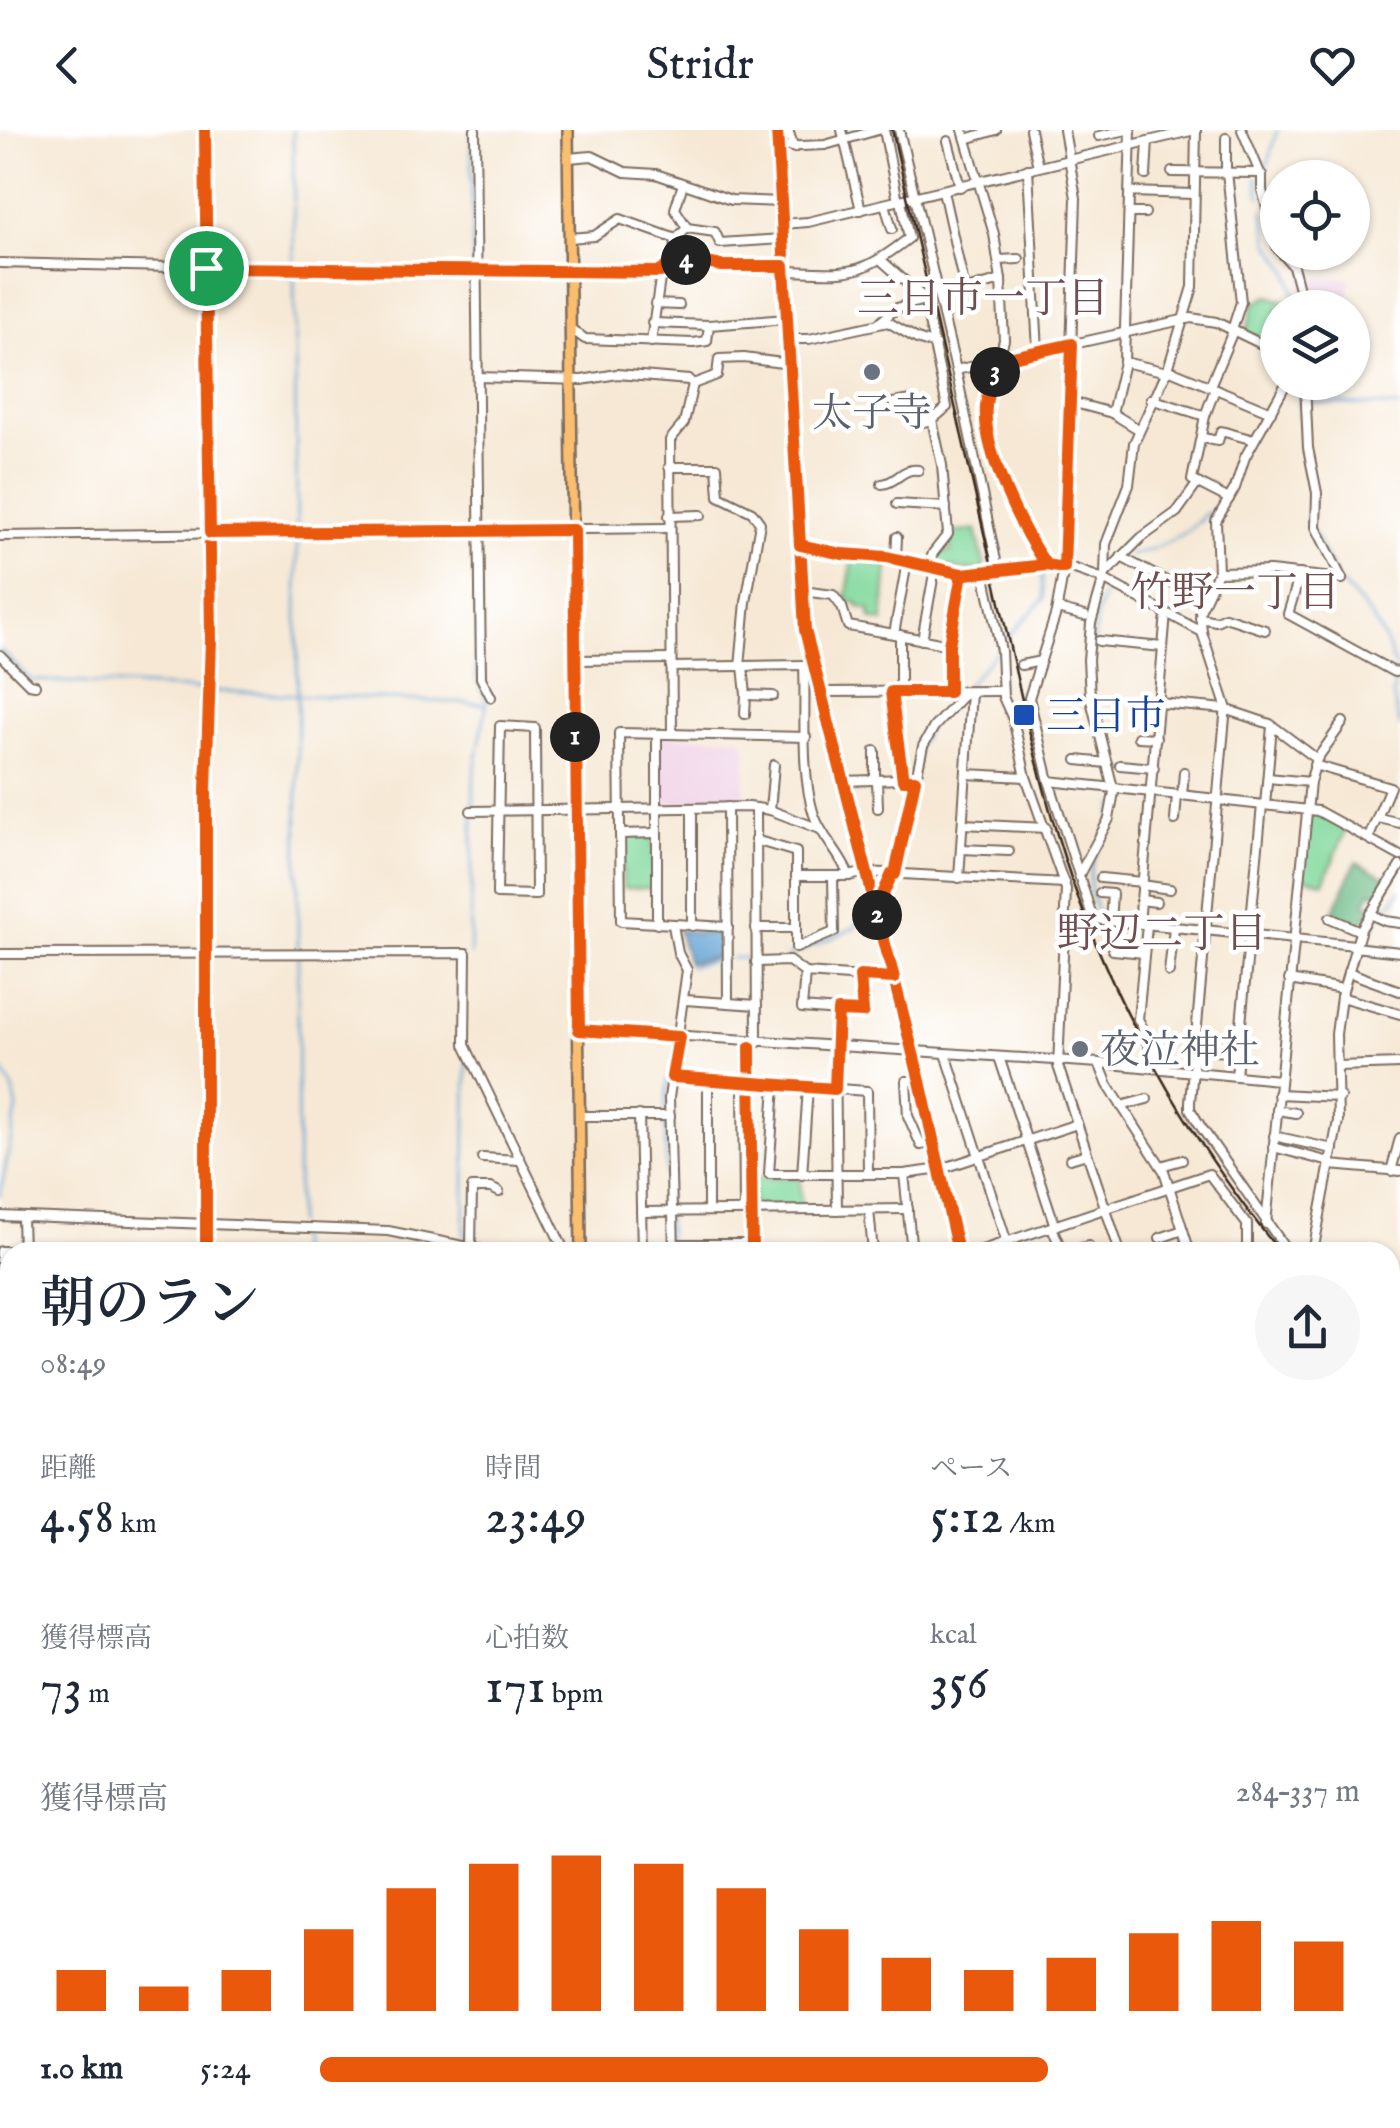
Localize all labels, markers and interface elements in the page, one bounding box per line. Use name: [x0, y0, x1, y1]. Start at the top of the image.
text: Stridr: [646, 37, 754, 94]
icon: back: [40, 38, 95, 93]
icon: heart: [1305, 38, 1360, 93]
map controls: [1260, 160, 1370, 400]
button: locate: [1260, 160, 1370, 270]
pin: [164, 226, 249, 311]
pin: 4: [661, 235, 711, 285]
icon: arrive: [179, 241, 234, 296]
text: 4: [679, 242, 693, 277]
district label: 三日市一丁目: [857, 274, 1109, 327]
button: layers: [1260, 290, 1370, 400]
pin: 3: [970, 347, 1020, 397]
text: 3: [990, 354, 1000, 389]
marker: 太子寺: [861, 361, 883, 383]
place label: 太子寺: [812, 390, 932, 441]
district label: 竹野一丁目: [1130, 568, 1340, 621]
place label: 三日市: [1046, 693, 1166, 744]
marker: 三日市: [1011, 702, 1037, 728]
pin: 1: [550, 712, 600, 762]
text: 1: [570, 719, 580, 754]
pin: 2: [852, 890, 902, 940]
text: 2: [870, 897, 884, 932]
district label: 野辺二丁目: [1057, 909, 1267, 962]
place label: 夜泣神社: [1100, 1027, 1260, 1078]
marker: 夜泣神社: [1069, 1038, 1091, 1060]
text: 朝のラン: [40, 1271, 260, 1341]
button: share: [1255, 1275, 1360, 1380]
text: 08:49: [40, 1344, 106, 1385]
text: 距離: [40, 1452, 96, 1487]
text: 時間: [485, 1452, 541, 1487]
text: ペース: [930, 1452, 1013, 1487]
text: 4.58: [40, 1487, 114, 1550]
text: 23:49: [485, 1487, 587, 1550]
text: 5:12: [930, 1487, 1003, 1550]
text: km: [114, 1507, 157, 1542]
text: /km: [1003, 1507, 1056, 1542]
text: kcal: [930, 1618, 977, 1653]
text: 獲得標高: [40, 1622, 152, 1657]
text: 心拍数: [485, 1622, 569, 1657]
text: 356: [930, 1653, 988, 1716]
text: 73: [40, 1657, 82, 1720]
text: 171: [485, 1657, 546, 1720]
text: m: [82, 1677, 110, 1712]
text: bpm: [546, 1677, 603, 1712]
text: 284–337 m: [1235, 1772, 1360, 1813]
text: 獲得標高: [40, 1780, 168, 1821]
text: 1.0 km: [40, 2049, 123, 2090]
text: 5:24: [200, 2049, 251, 2090]

